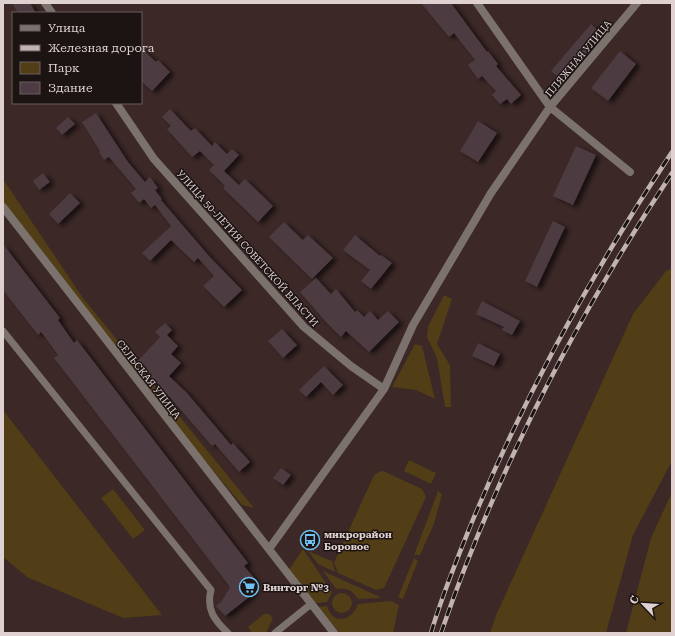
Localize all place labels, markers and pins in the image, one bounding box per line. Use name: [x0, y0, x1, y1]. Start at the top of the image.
bus stop icon: микрорайон Боровое: [299, 529, 321, 551]
place label: микрорайон Боровое: [324, 529, 392, 552]
supermarket icon: Винторг №3: [238, 576, 260, 598]
place label: Винторг №3: [263, 582, 329, 593]

